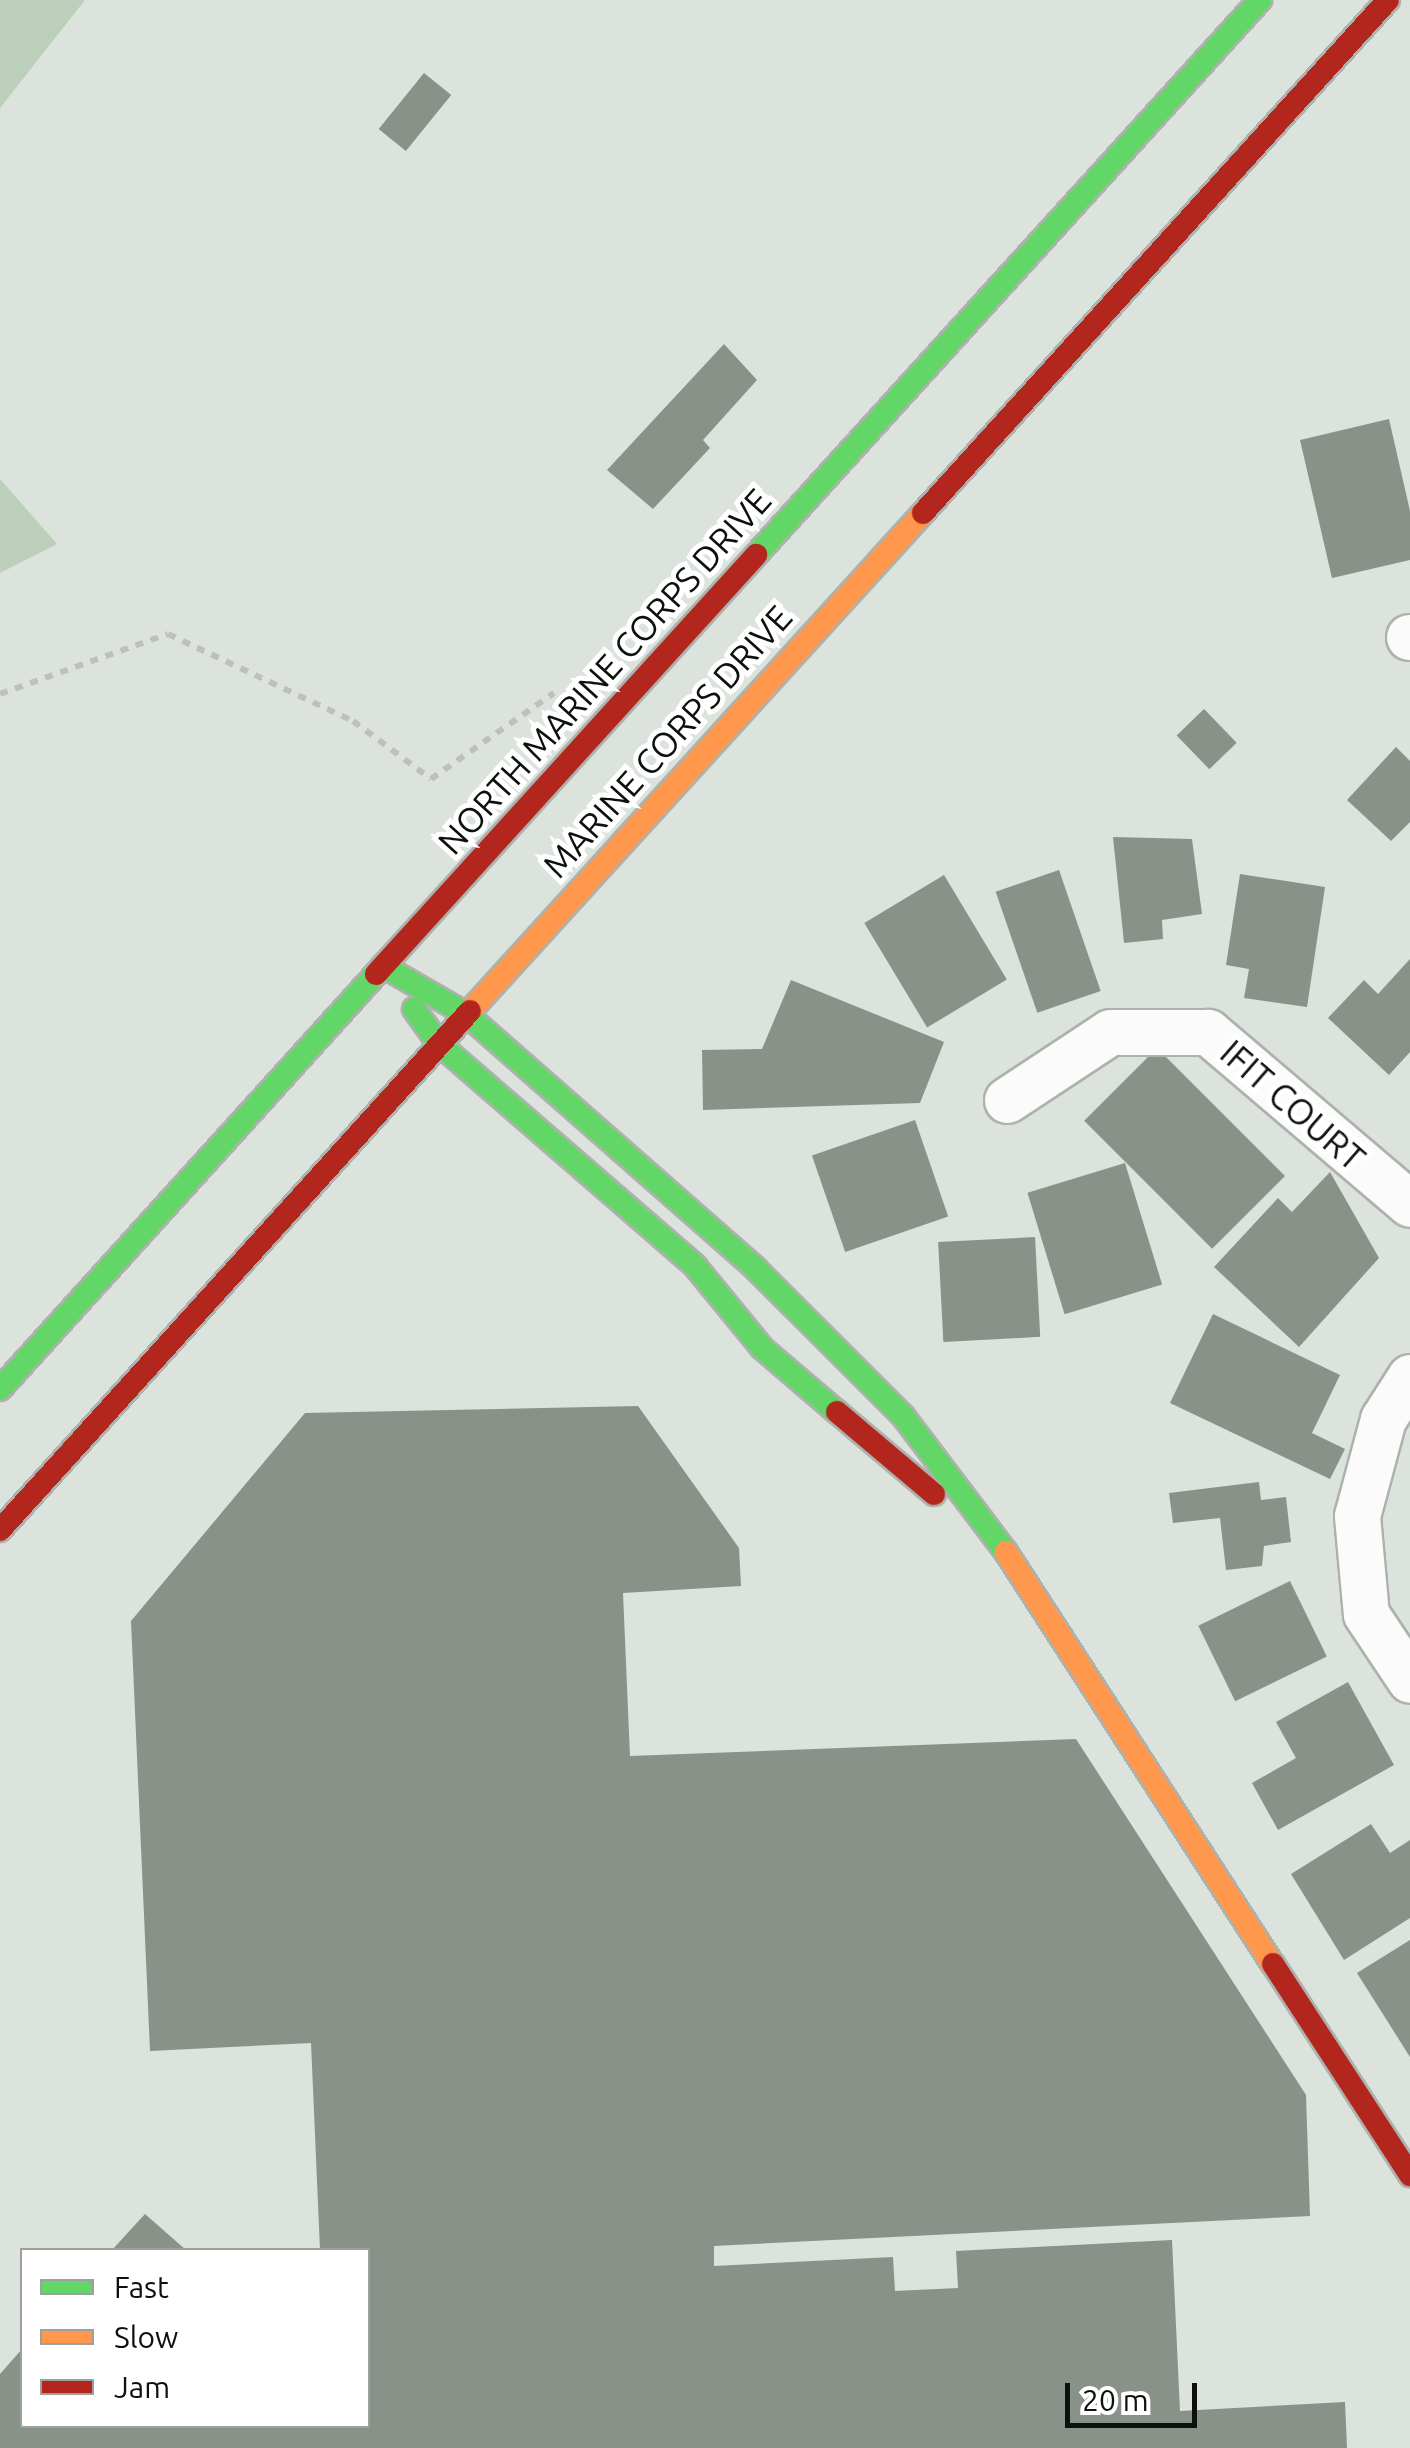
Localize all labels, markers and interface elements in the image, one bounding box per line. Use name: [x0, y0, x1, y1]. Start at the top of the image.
street label: NORTH MARINE CORPS DRIVE: [429, 480, 779, 862]
street label: MARINE CORPS DRIVE: [534, 596, 800, 886]
street label: IFIT COURT: [1212, 1031, 1374, 1179]
legend: [20, 2248, 370, 2428]
text: Fast: [114, 2270, 169, 2304]
text: Slow: [114, 2320, 178, 2354]
scale bar: [1070, 2363, 1202, 2425]
text: Jam: [114, 2370, 170, 2404]
text: 20 m: [1082, 2383, 1149, 2417]

